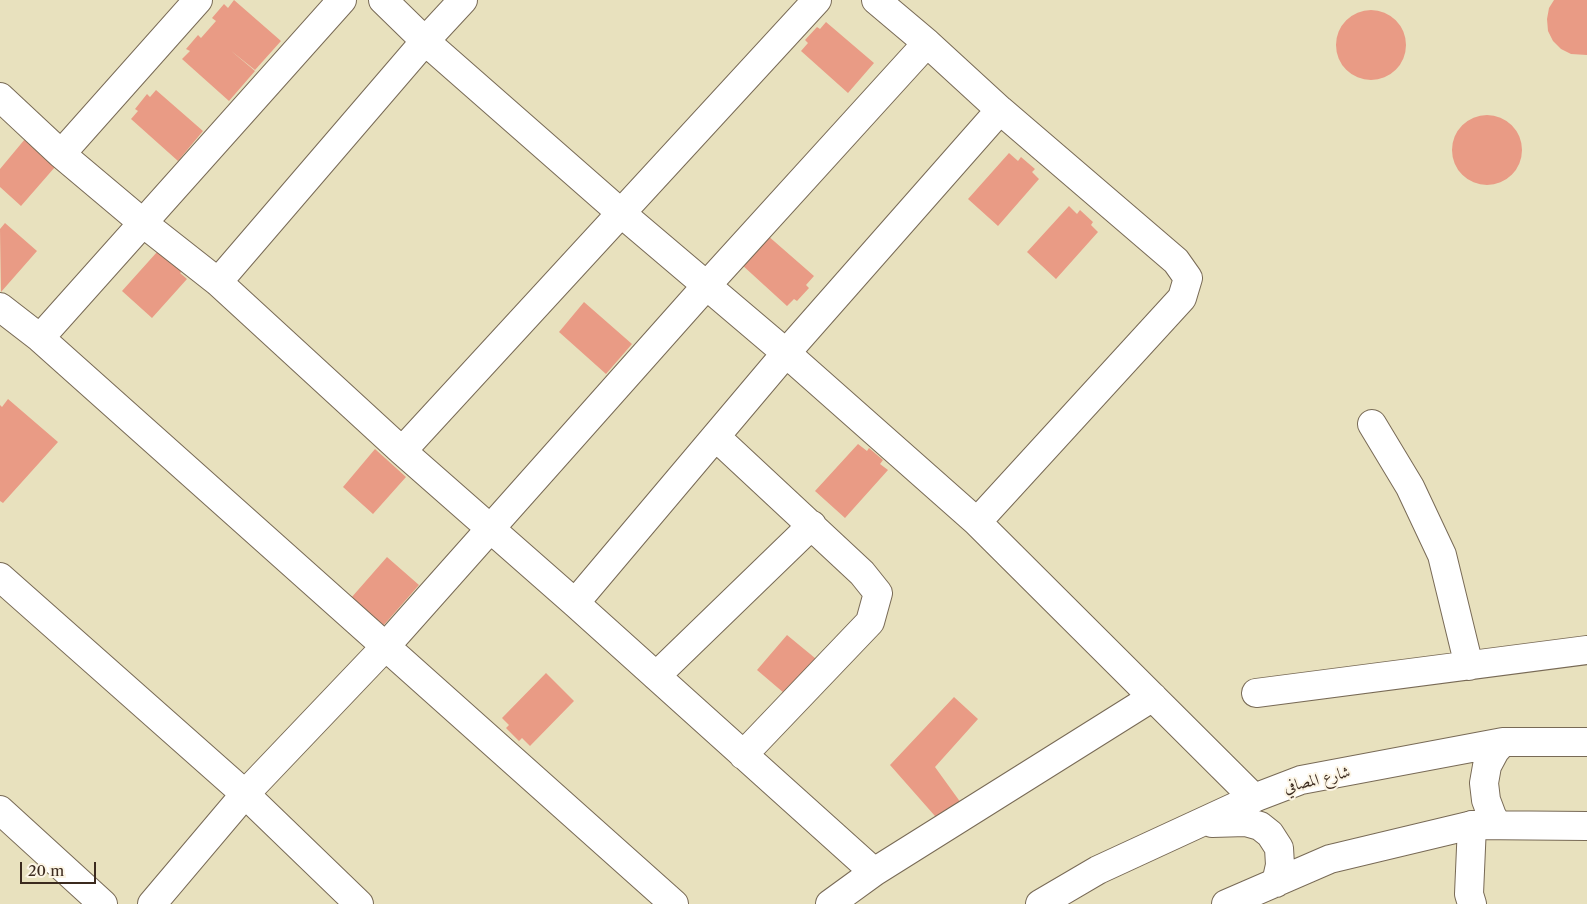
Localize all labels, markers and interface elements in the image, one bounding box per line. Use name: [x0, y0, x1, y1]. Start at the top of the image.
street label: شارع المصافي: [1282, 762, 1352, 798]
scale bar: [22, 852, 99, 884]
text: 20 m: [28, 861, 64, 880]

